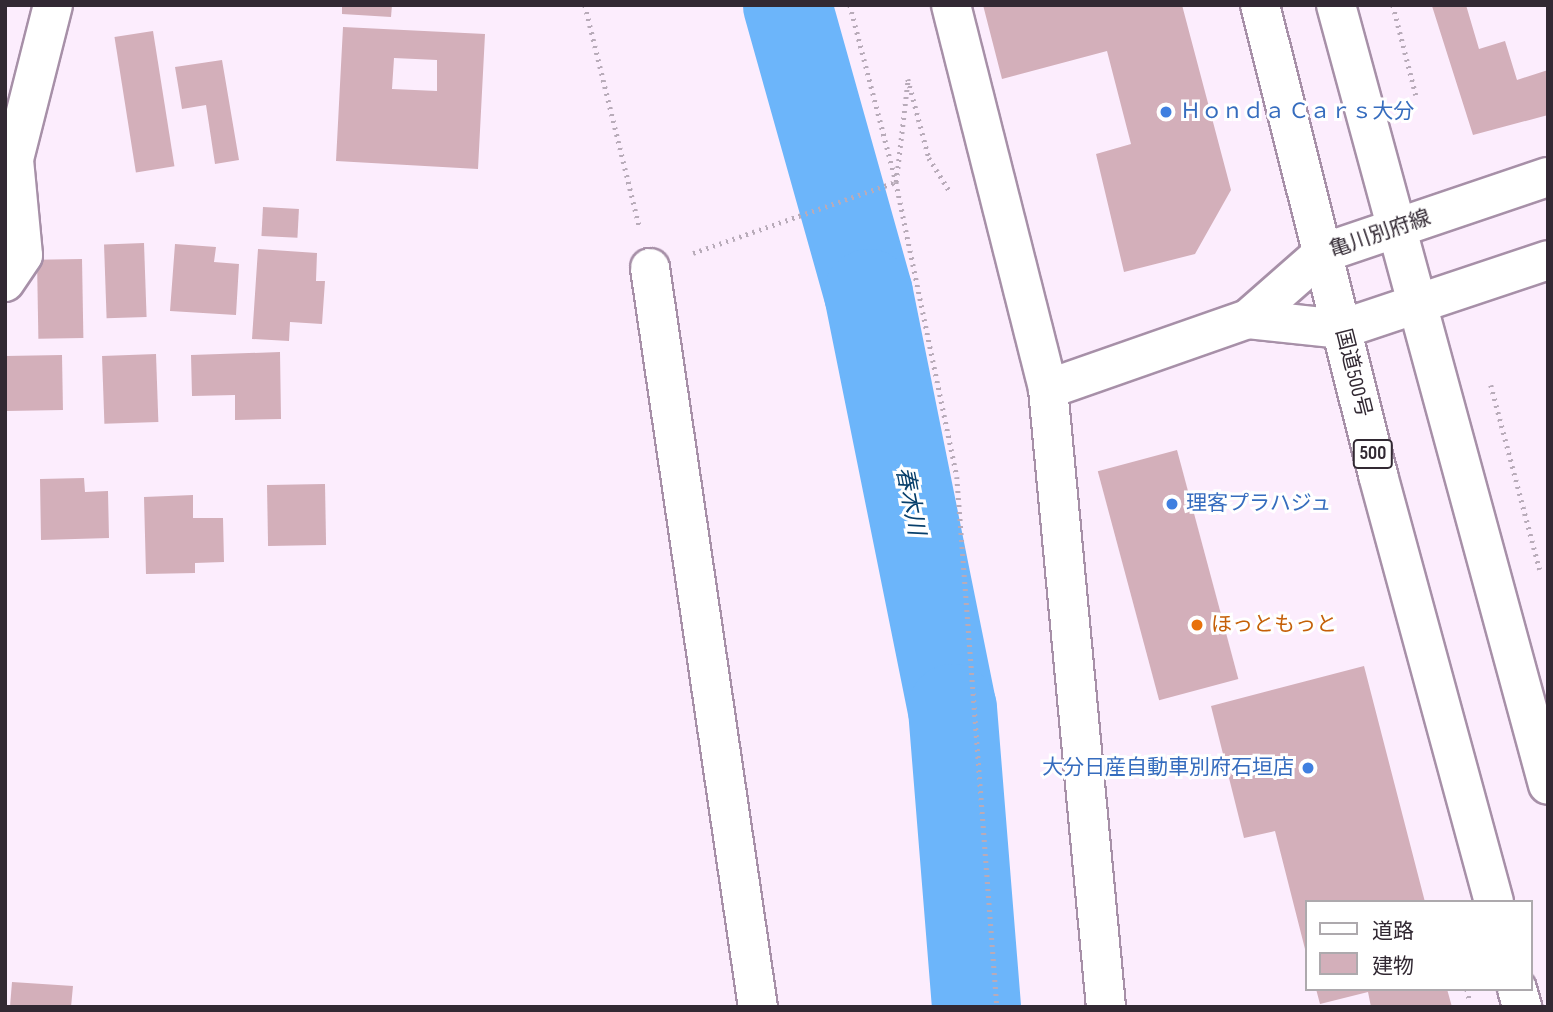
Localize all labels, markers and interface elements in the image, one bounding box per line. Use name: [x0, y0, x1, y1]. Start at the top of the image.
place label: Ｈｏｎｄａ Ｃａｒｓ大分: [1180, 99, 1414, 125]
marker: Ｈｏｎｄａ Ｃａｒｓ大分: [1158, 104, 1174, 120]
street label: 亀川別府線: [1326, 205, 1434, 263]
street label: 国道500号: [1330, 326, 1376, 420]
road number: 500: [1352, 438, 1394, 470]
water label: 春木川: [890, 465, 930, 537]
place label: 理客プラハジュ: [1186, 491, 1333, 517]
marker: 理客プラハジュ: [1164, 496, 1180, 512]
place label: ほっともっと: [1211, 612, 1337, 638]
marker: ほっともっと: [1189, 617, 1205, 633]
place label: 大分日産自動車別府石垣店: [1042, 755, 1294, 781]
marker: 大分日産自動車別府石垣店: [1300, 760, 1316, 776]
legend: [1304, 900, 1532, 991]
text: 道路: [1372, 919, 1414, 944]
text: 建物: [1372, 954, 1414, 979]

